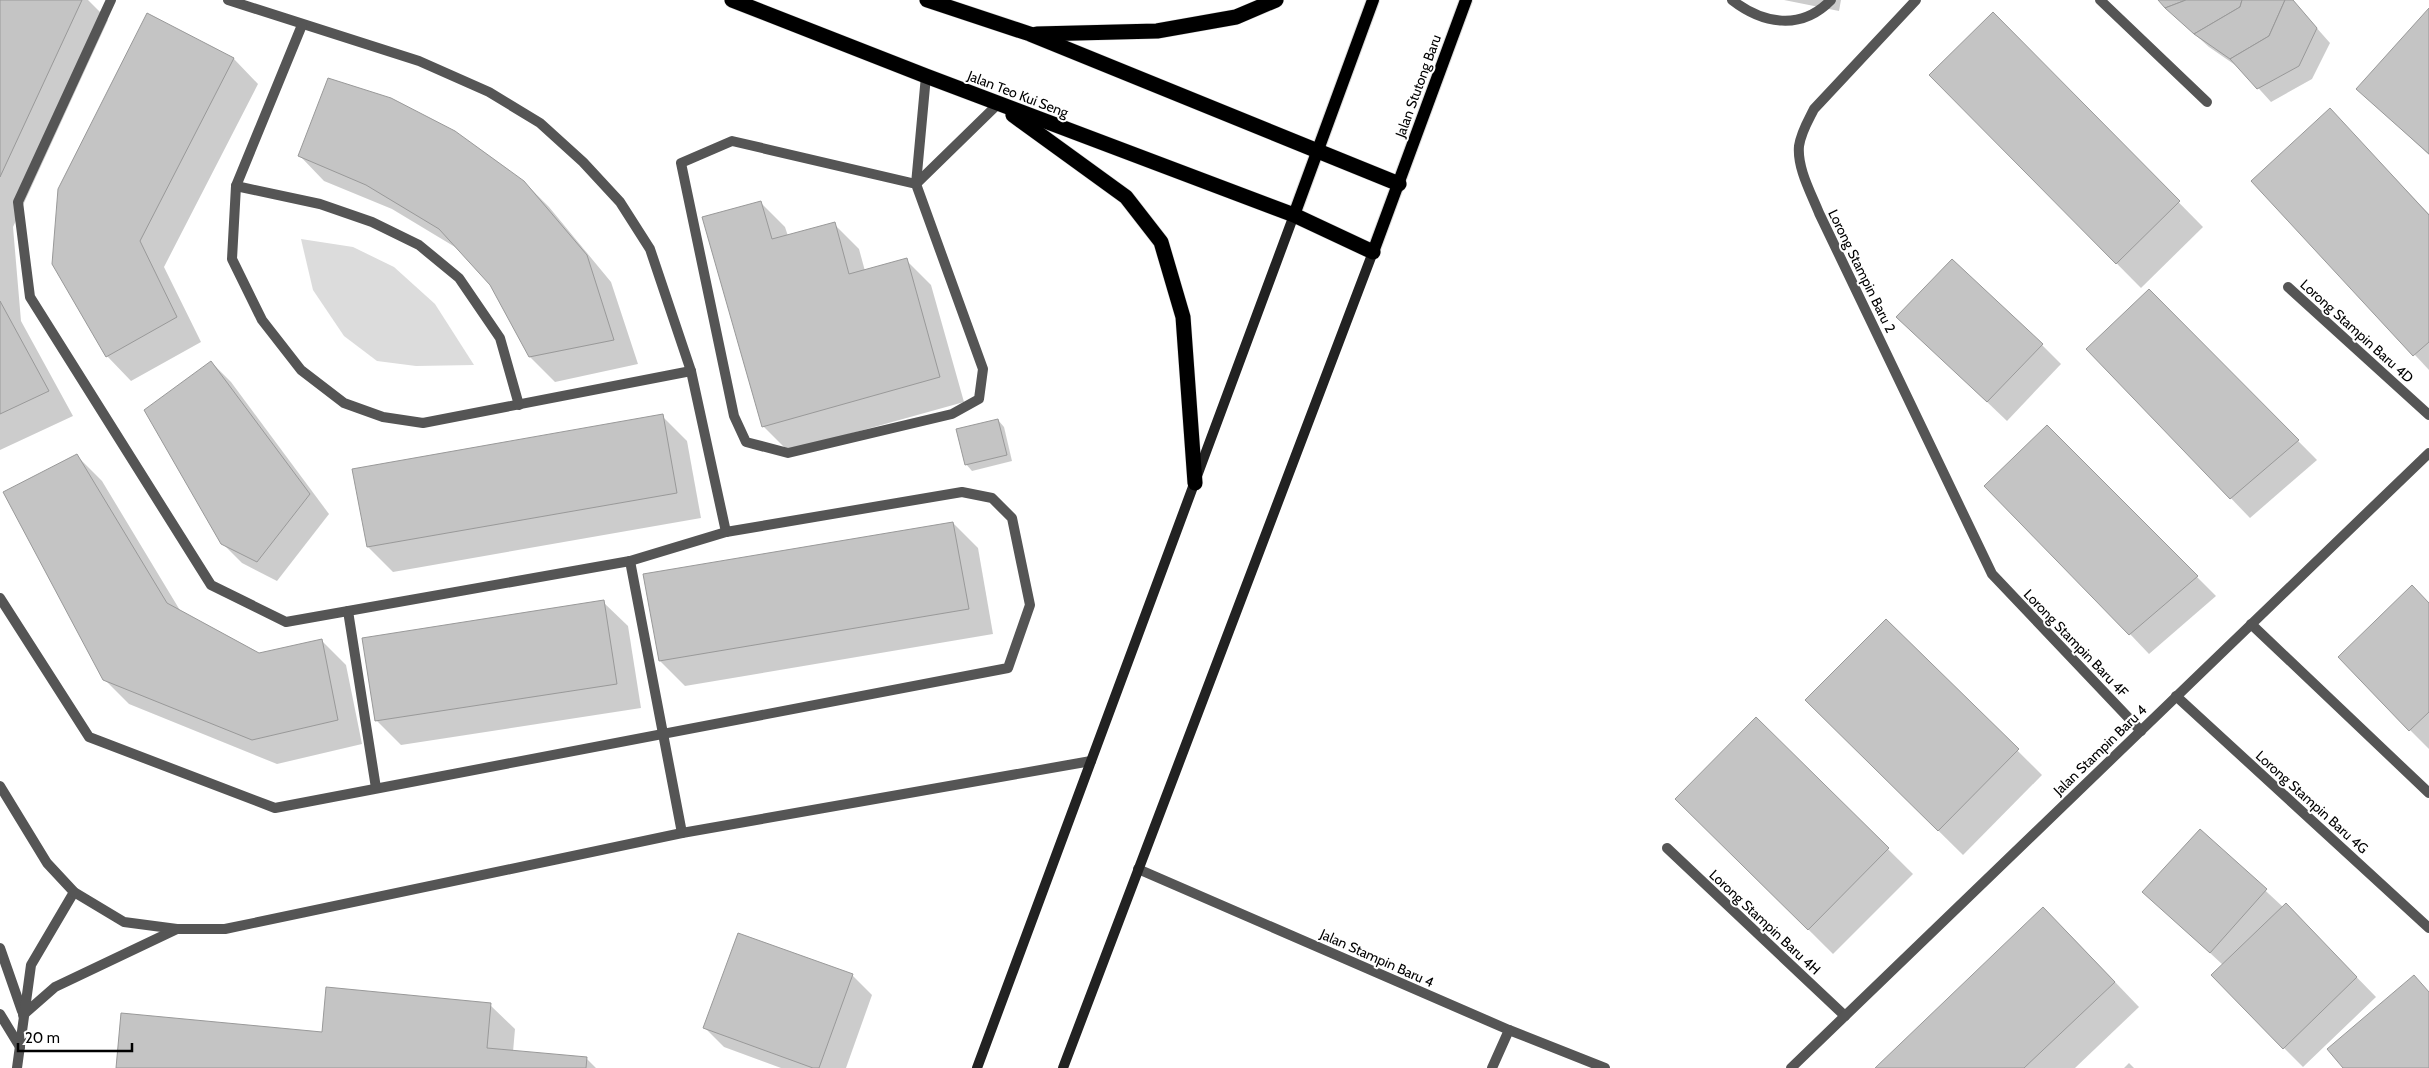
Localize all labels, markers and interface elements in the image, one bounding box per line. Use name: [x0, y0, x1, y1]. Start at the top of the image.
street label: Jalan Stutong Baru: [1391, 32, 1445, 141]
street label: Jalan Teo Kui Seng: [964, 66, 1072, 122]
street label: Lorong Stampin Baru 2: [1824, 206, 1900, 336]
street label: Lorong Stampin Baru 4D: [2297, 275, 2417, 387]
street label: Lorong Stampin Baru 4F: [2020, 585, 2133, 701]
street label: Jalan Stampin Baru 4: [2049, 701, 2150, 800]
street label: Lorong Stampin Baru 4G: [2252, 747, 2372, 857]
street label: Lorong Stampin Baru 4H: [1706, 866, 1824, 978]
street label: Jalan Stampin Baru 4: [1316, 924, 1437, 991]
scale bar: [18, 1020, 131, 1052]
text: 20 m: [25, 1029, 60, 1047]

